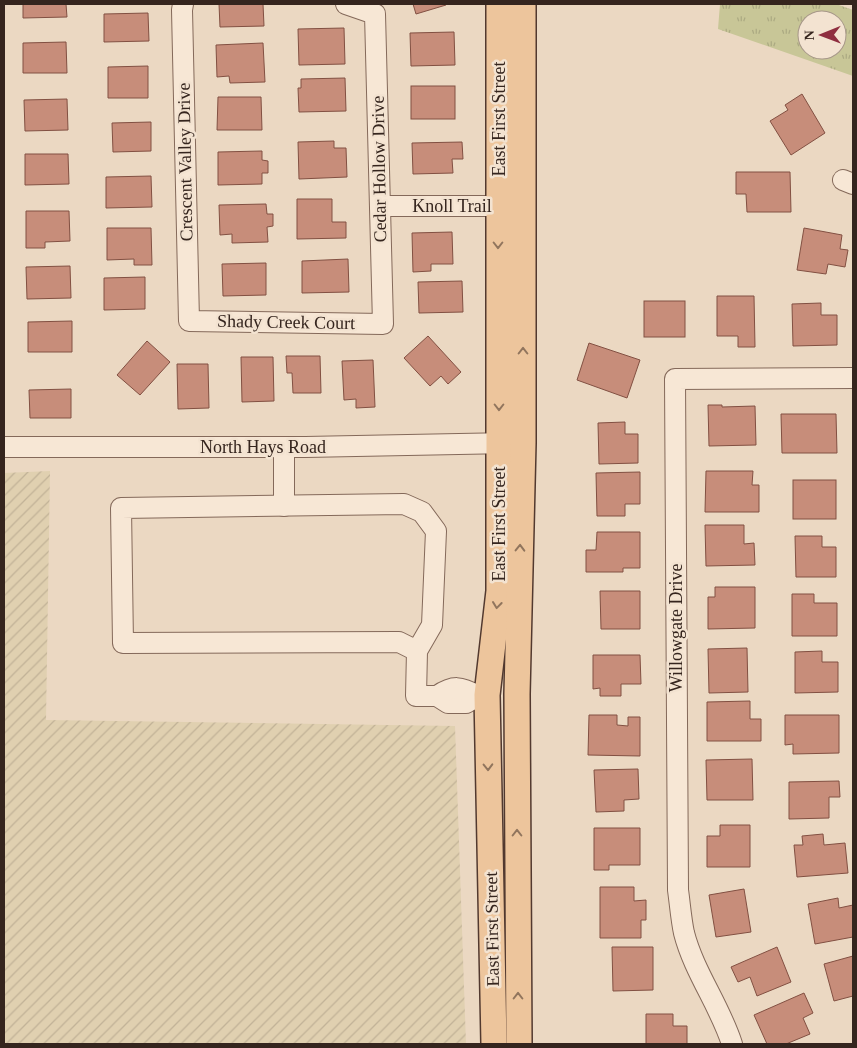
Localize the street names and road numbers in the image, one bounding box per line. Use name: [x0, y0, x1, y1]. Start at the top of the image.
street label: East First Street: [489, 62, 509, 177]
street label: Crescent Valley Drive: [174, 83, 196, 241]
street label: Cedar Hollow Drive: [368, 95, 390, 243]
street label: Knoll Trail: [412, 196, 492, 216]
street label: Shady Creek Court: [217, 311, 355, 333]
street label: North Hays Road: [200, 437, 326, 457]
street label: East First Street: [489, 467, 509, 582]
street label: Willowgate Drive: [666, 564, 686, 692]
street label: East First Street: [481, 871, 503, 987]

